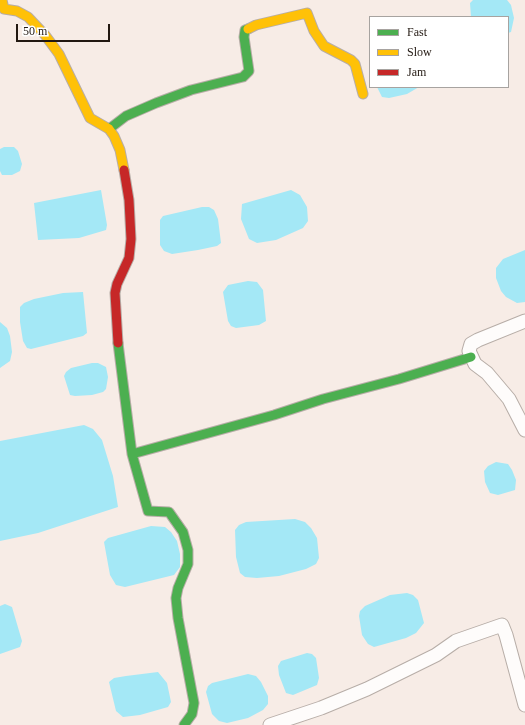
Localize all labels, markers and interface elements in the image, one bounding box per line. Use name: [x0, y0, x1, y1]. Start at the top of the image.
scale bar: [18, 16, 112, 42]
legend: [369, 16, 509, 88]
text: 50 m: [23, 24, 47, 38]
text: Fast: [407, 25, 427, 39]
text: Slow: [407, 45, 432, 59]
text: Jam: [407, 65, 426, 79]

